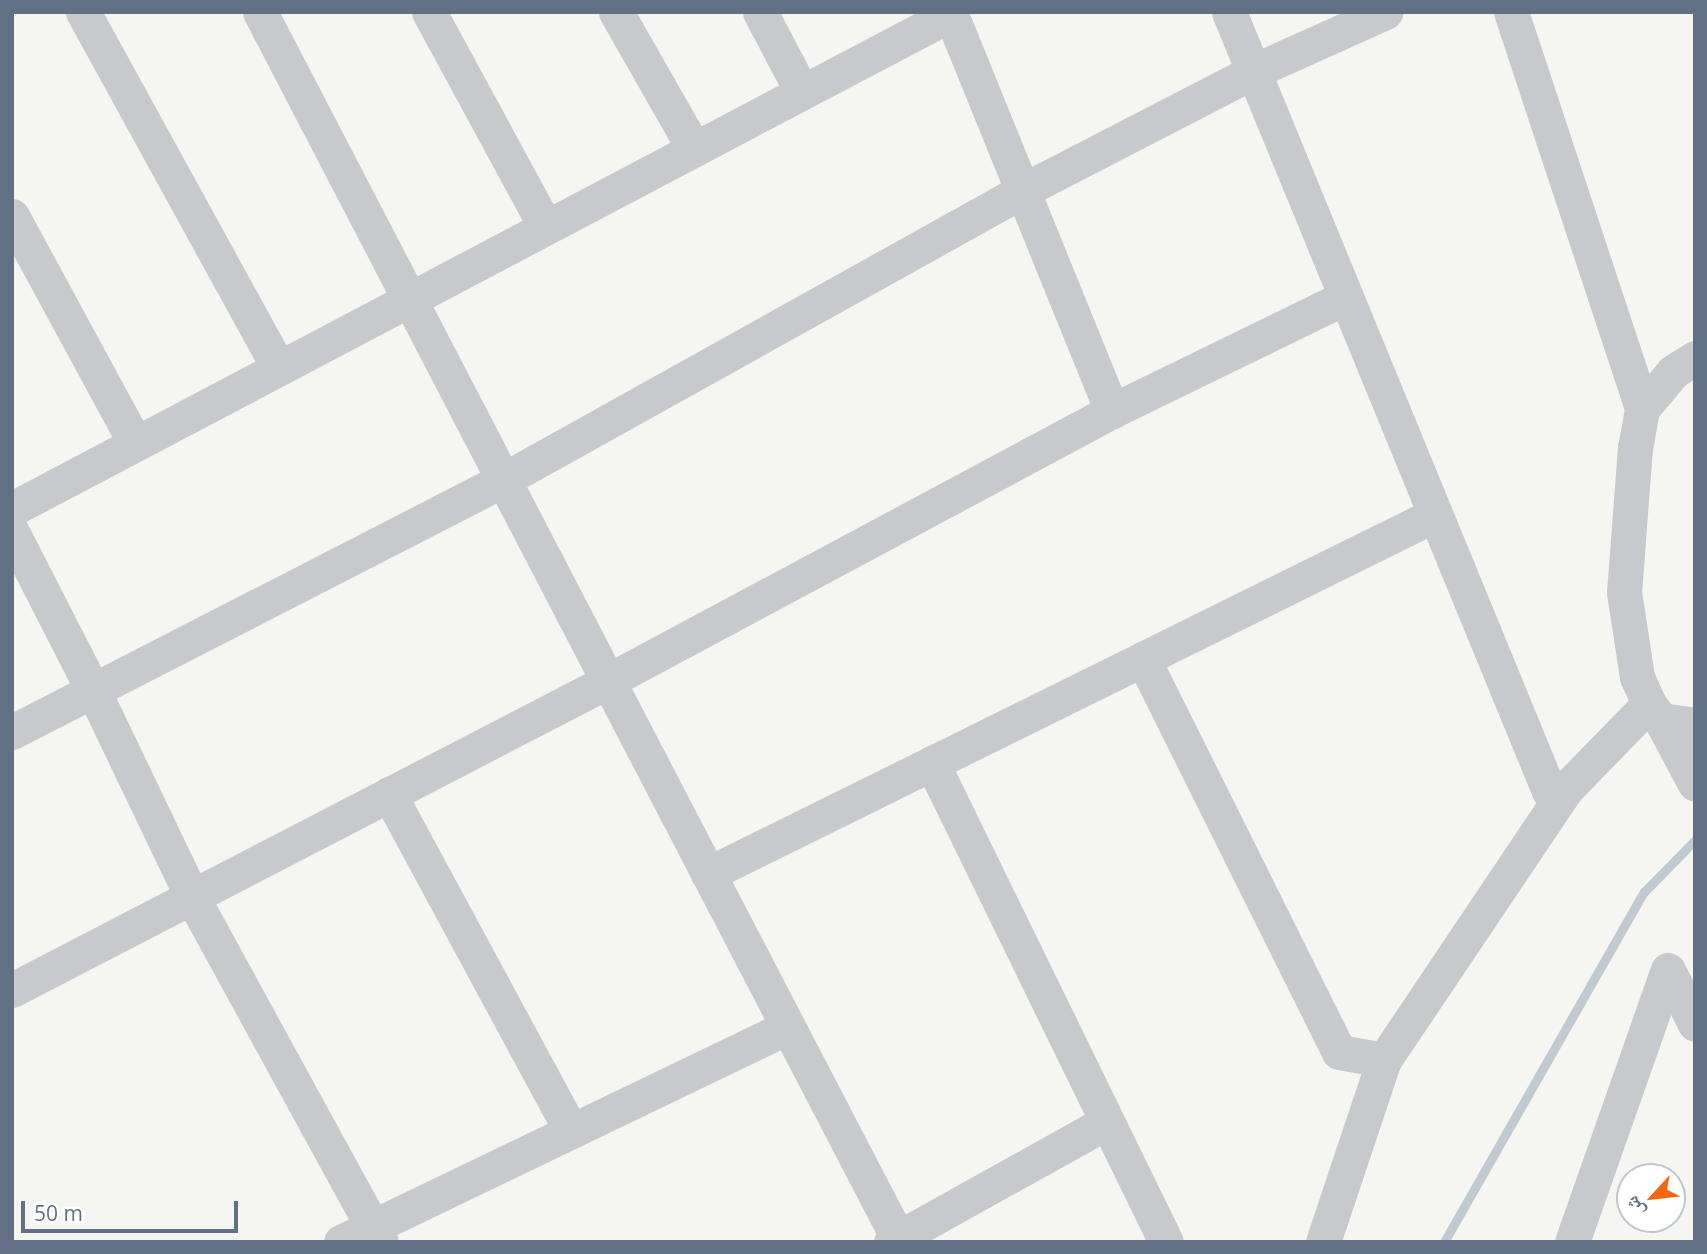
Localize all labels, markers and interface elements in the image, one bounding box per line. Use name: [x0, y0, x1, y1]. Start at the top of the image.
north arrow: [1616, 1163, 1686, 1233]
scale bar: [24, 1188, 242, 1232]
text: ش: [1618, 1192, 1650, 1222]
text: 50 m: [34, 1199, 83, 1227]

